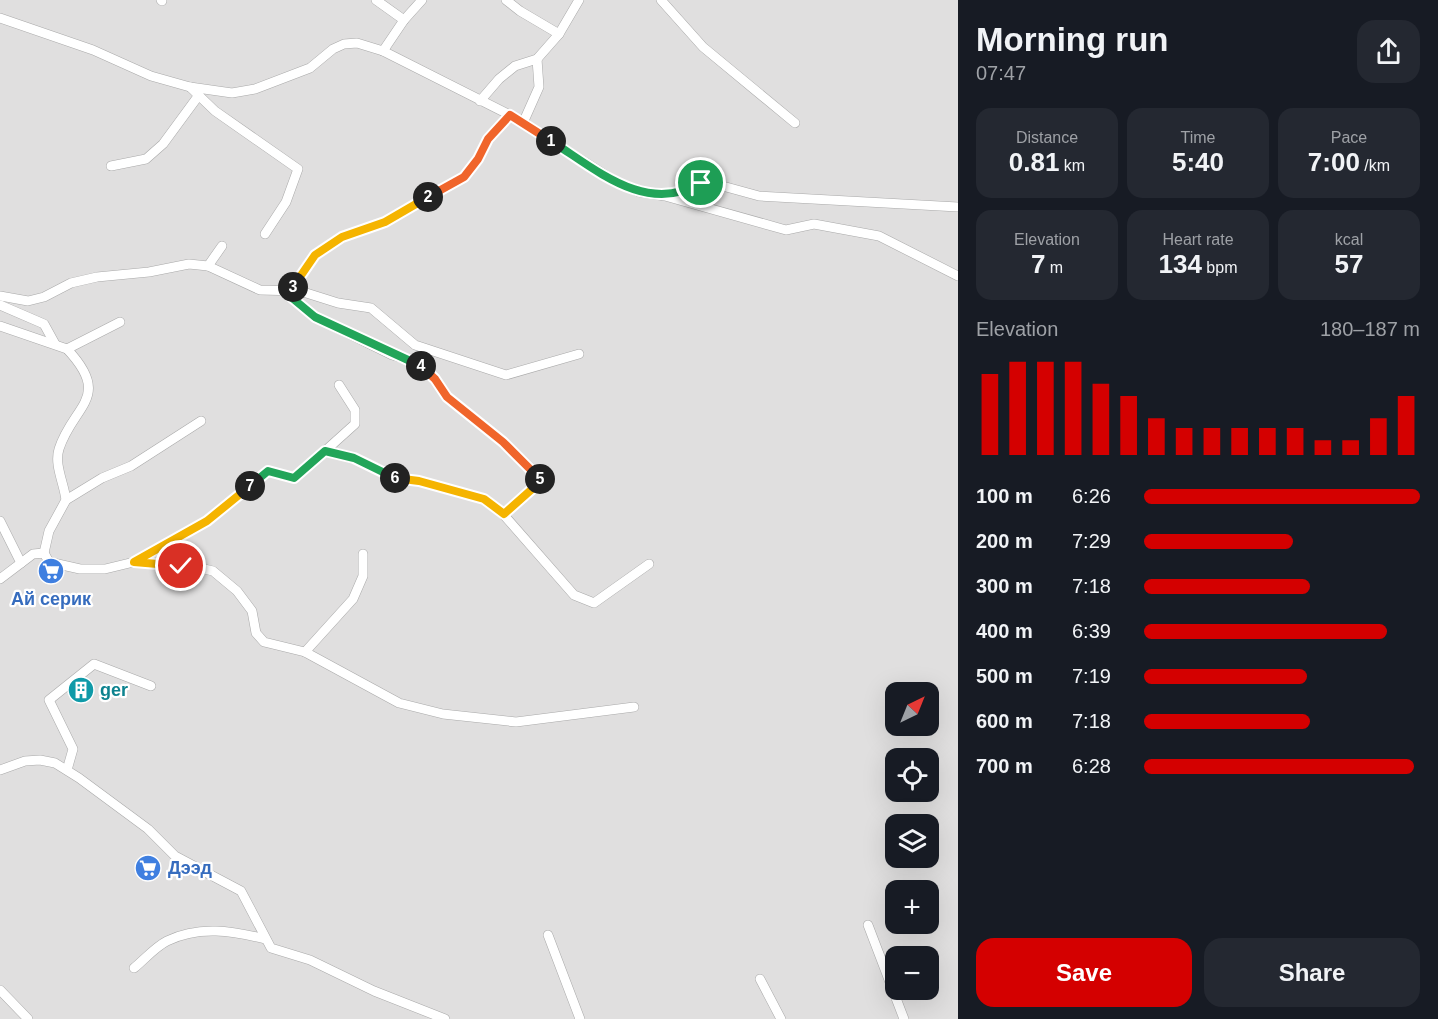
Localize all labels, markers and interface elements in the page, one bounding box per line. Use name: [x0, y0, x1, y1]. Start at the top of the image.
button: share: [1357, 20, 1420, 83]
text: Morning run: [976, 21, 1168, 58]
text: 07:47: [976, 62, 1026, 84]
pin: 1: [536, 126, 566, 156]
text: Distance: [1016, 129, 1078, 146]
text: Time: [1181, 129, 1215, 146]
text: Pace: [1331, 129, 1367, 146]
text: 1: [547, 132, 555, 149]
text: 0.81: [1009, 147, 1059, 177]
text: 5:40: [1172, 147, 1224, 177]
text: 7:00: [1308, 147, 1360, 177]
pin: [675, 157, 726, 208]
text: km: [1059, 157, 1085, 174]
text: /km: [1360, 157, 1390, 174]
icon: arrive: [684, 166, 717, 199]
pin: 2: [413, 182, 443, 212]
text: 2: [424, 188, 432, 205]
text: Elevation: [1014, 231, 1080, 248]
text: Heart rate: [1162, 231, 1234, 248]
text: kcal: [1335, 231, 1363, 248]
text: 7: [1031, 249, 1045, 279]
text: 134: [1159, 249, 1202, 279]
text: 57: [1335, 249, 1363, 279]
text: m: [1045, 259, 1063, 276]
text: bpm: [1202, 259, 1237, 276]
pin: 3: [278, 272, 308, 302]
text: 3: [289, 278, 297, 295]
text: Elevation: [976, 318, 1058, 340]
text: 180–187 m: [1320, 318, 1420, 340]
pin: 4: [406, 351, 436, 381]
text: 4: [417, 357, 425, 374]
pin: 6: [380, 463, 410, 493]
pin: 5: [525, 464, 555, 494]
text: 6: [391, 469, 399, 486]
text: 5: [536, 470, 544, 487]
pin: 7: [235, 471, 265, 501]
text: 7: [246, 477, 254, 494]
text: 100 m: [976, 485, 1033, 507]
text: 6:26: [1072, 485, 1111, 507]
text: 200 m: [976, 530, 1033, 552]
text: 7:29: [1072, 530, 1111, 552]
pin: [155, 540, 206, 591]
icon: check: [164, 549, 197, 582]
supermarket icon: Ай серик: [36, 556, 66, 586]
text: 300 m: [976, 575, 1033, 597]
text: 7:18: [1072, 575, 1111, 597]
place label: Ай серик: [11, 589, 92, 609]
text: 400 m: [976, 620, 1033, 642]
text: 6:39: [1072, 620, 1111, 642]
text: 500 m: [976, 665, 1033, 687]
text: 7:19: [1072, 665, 1111, 687]
building icon: ger: [66, 675, 96, 705]
place label: ger: [100, 680, 128, 700]
north arrow: [885, 682, 939, 736]
map controls: [885, 682, 939, 1000]
text: 600 m: [976, 710, 1033, 732]
text: 7:18: [1072, 710, 1111, 732]
button: locate: [885, 748, 939, 802]
text: 700 m: [976, 755, 1033, 777]
text: 6:28: [1072, 755, 1111, 777]
button: layers: [885, 814, 939, 868]
supermarket icon: Дээд: [133, 853, 163, 883]
place label: Дээд: [168, 858, 212, 878]
button: +: [885, 880, 939, 934]
button: Save: [976, 938, 1192, 1007]
button: Share: [1204, 938, 1420, 1007]
button: −: [885, 946, 939, 1000]

